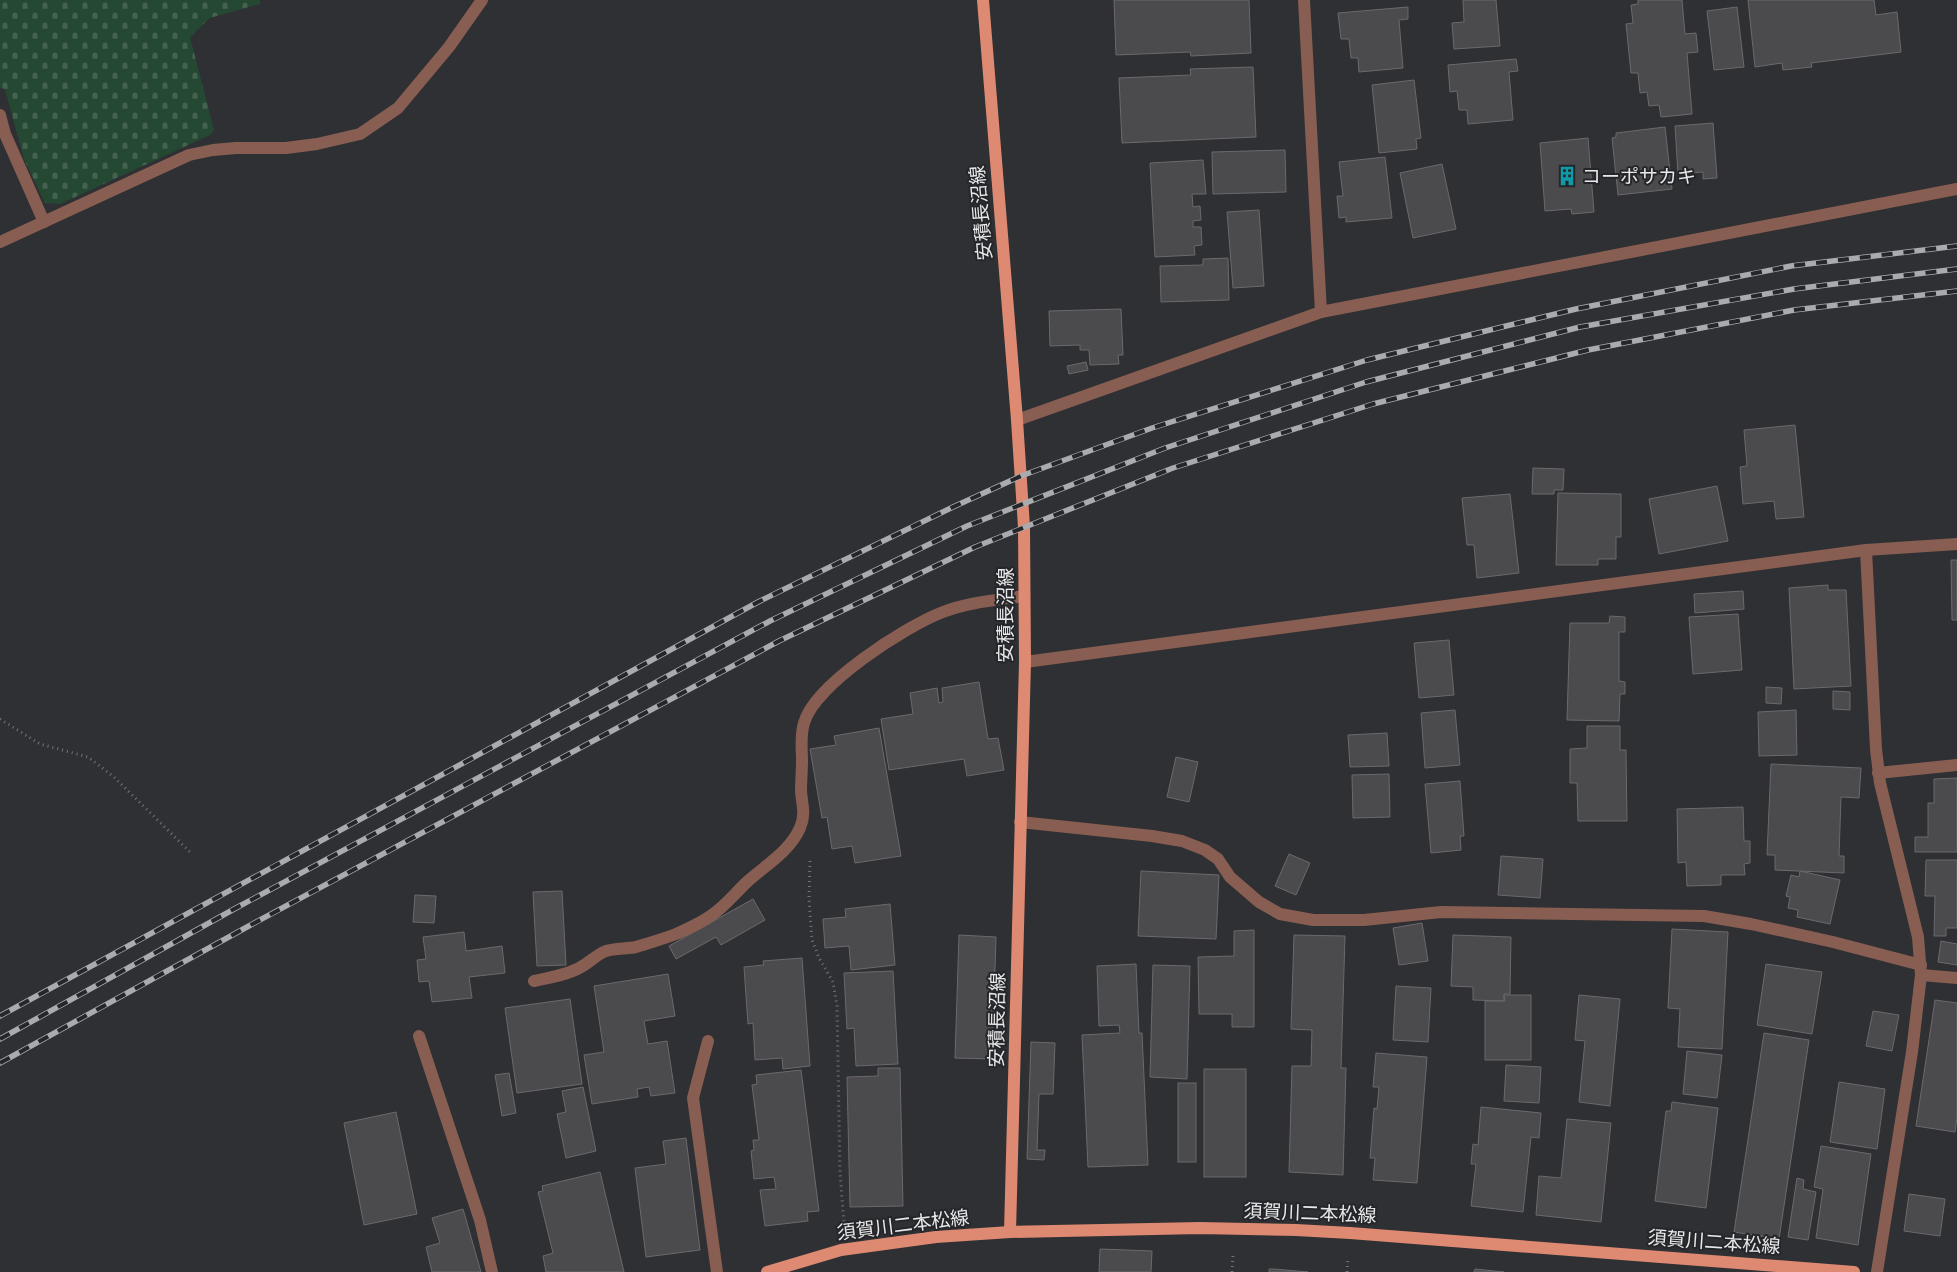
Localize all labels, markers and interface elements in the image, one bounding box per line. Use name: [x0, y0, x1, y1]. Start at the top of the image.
street label: 安積長沼線: [965, 165, 997, 261]
building icon: コーポサカキ: [1556, 165, 1578, 187]
place label: コーポサカキ: [1582, 165, 1696, 188]
street label: 安積長沼線: [994, 567, 1017, 663]
street label: 安積長沼線: [985, 972, 1009, 1068]
street label: 須賀川二本松線: [1243, 1199, 1377, 1227]
street label: 須賀川二本松線: [836, 1205, 970, 1245]
street label: 須賀川二本松線: [1647, 1226, 1781, 1258]

